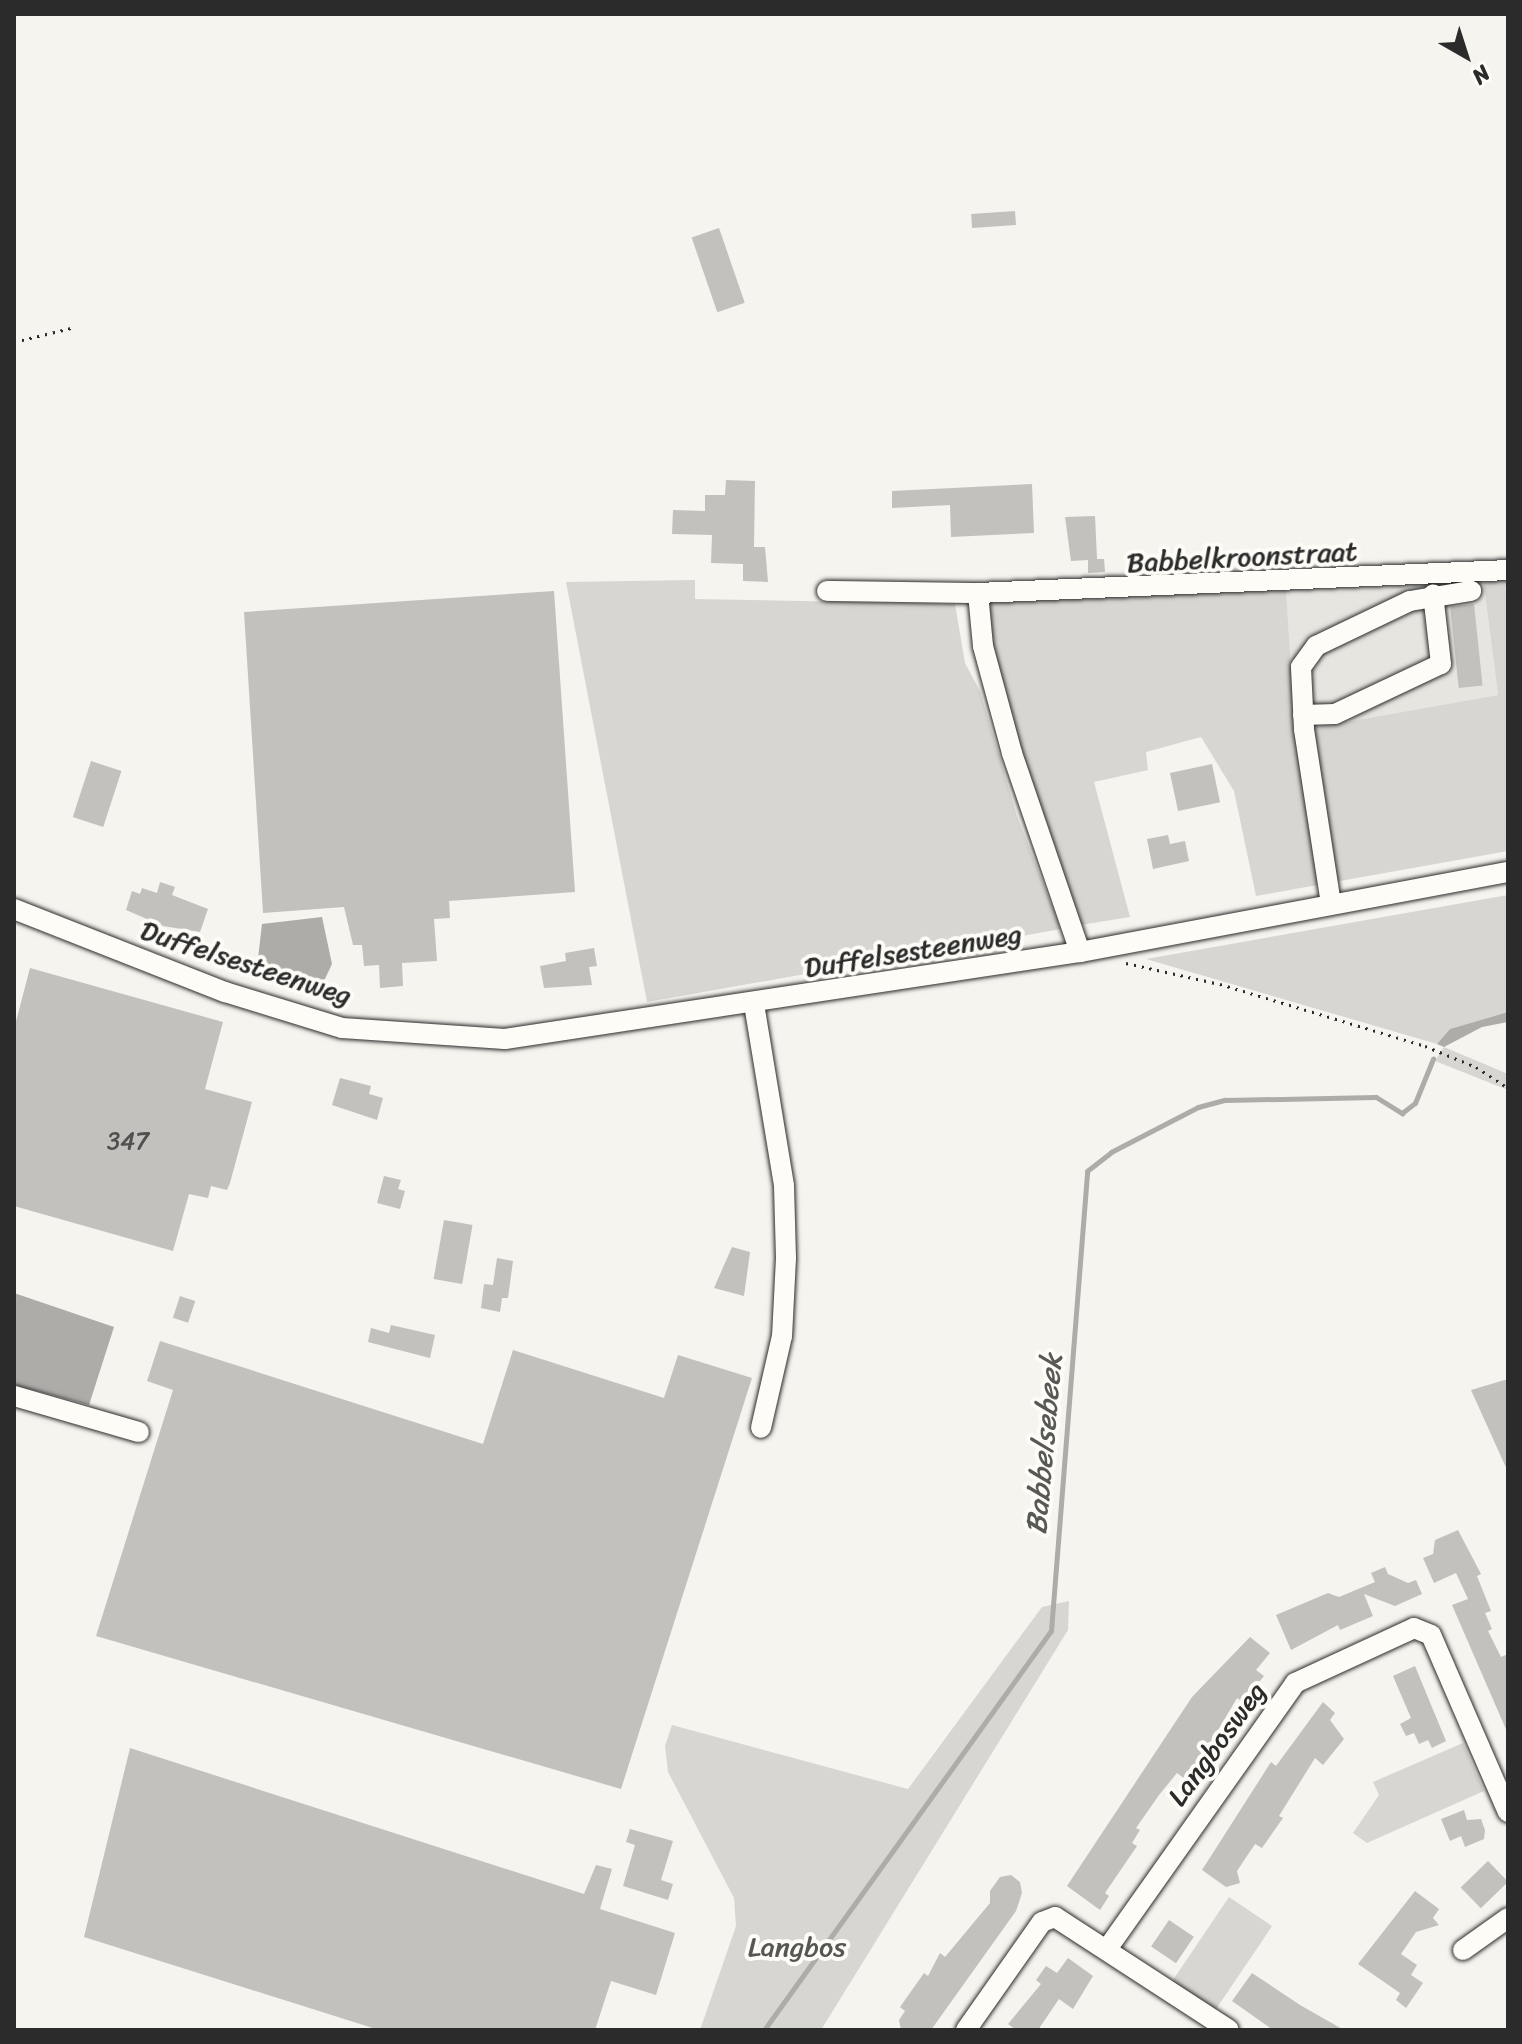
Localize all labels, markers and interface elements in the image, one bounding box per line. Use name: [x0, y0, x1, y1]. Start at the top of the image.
north arrow: [1426, 16, 1506, 96]
text: N: [1463, 55, 1500, 95]
street label: Babbelkroonstraat: [1126, 534, 1358, 580]
street label: Duffelsesteenweg: [136, 913, 356, 1013]
street label: Duffelsesteenweg: [802, 917, 1024, 985]
house number: 347: [107, 1128, 149, 1156]
water label: Babbelsebeek: [1018, 1352, 1070, 1536]
street label: Langbosweg: [1161, 1675, 1273, 1813]
park label: Langbos: [748, 1930, 846, 1964]

